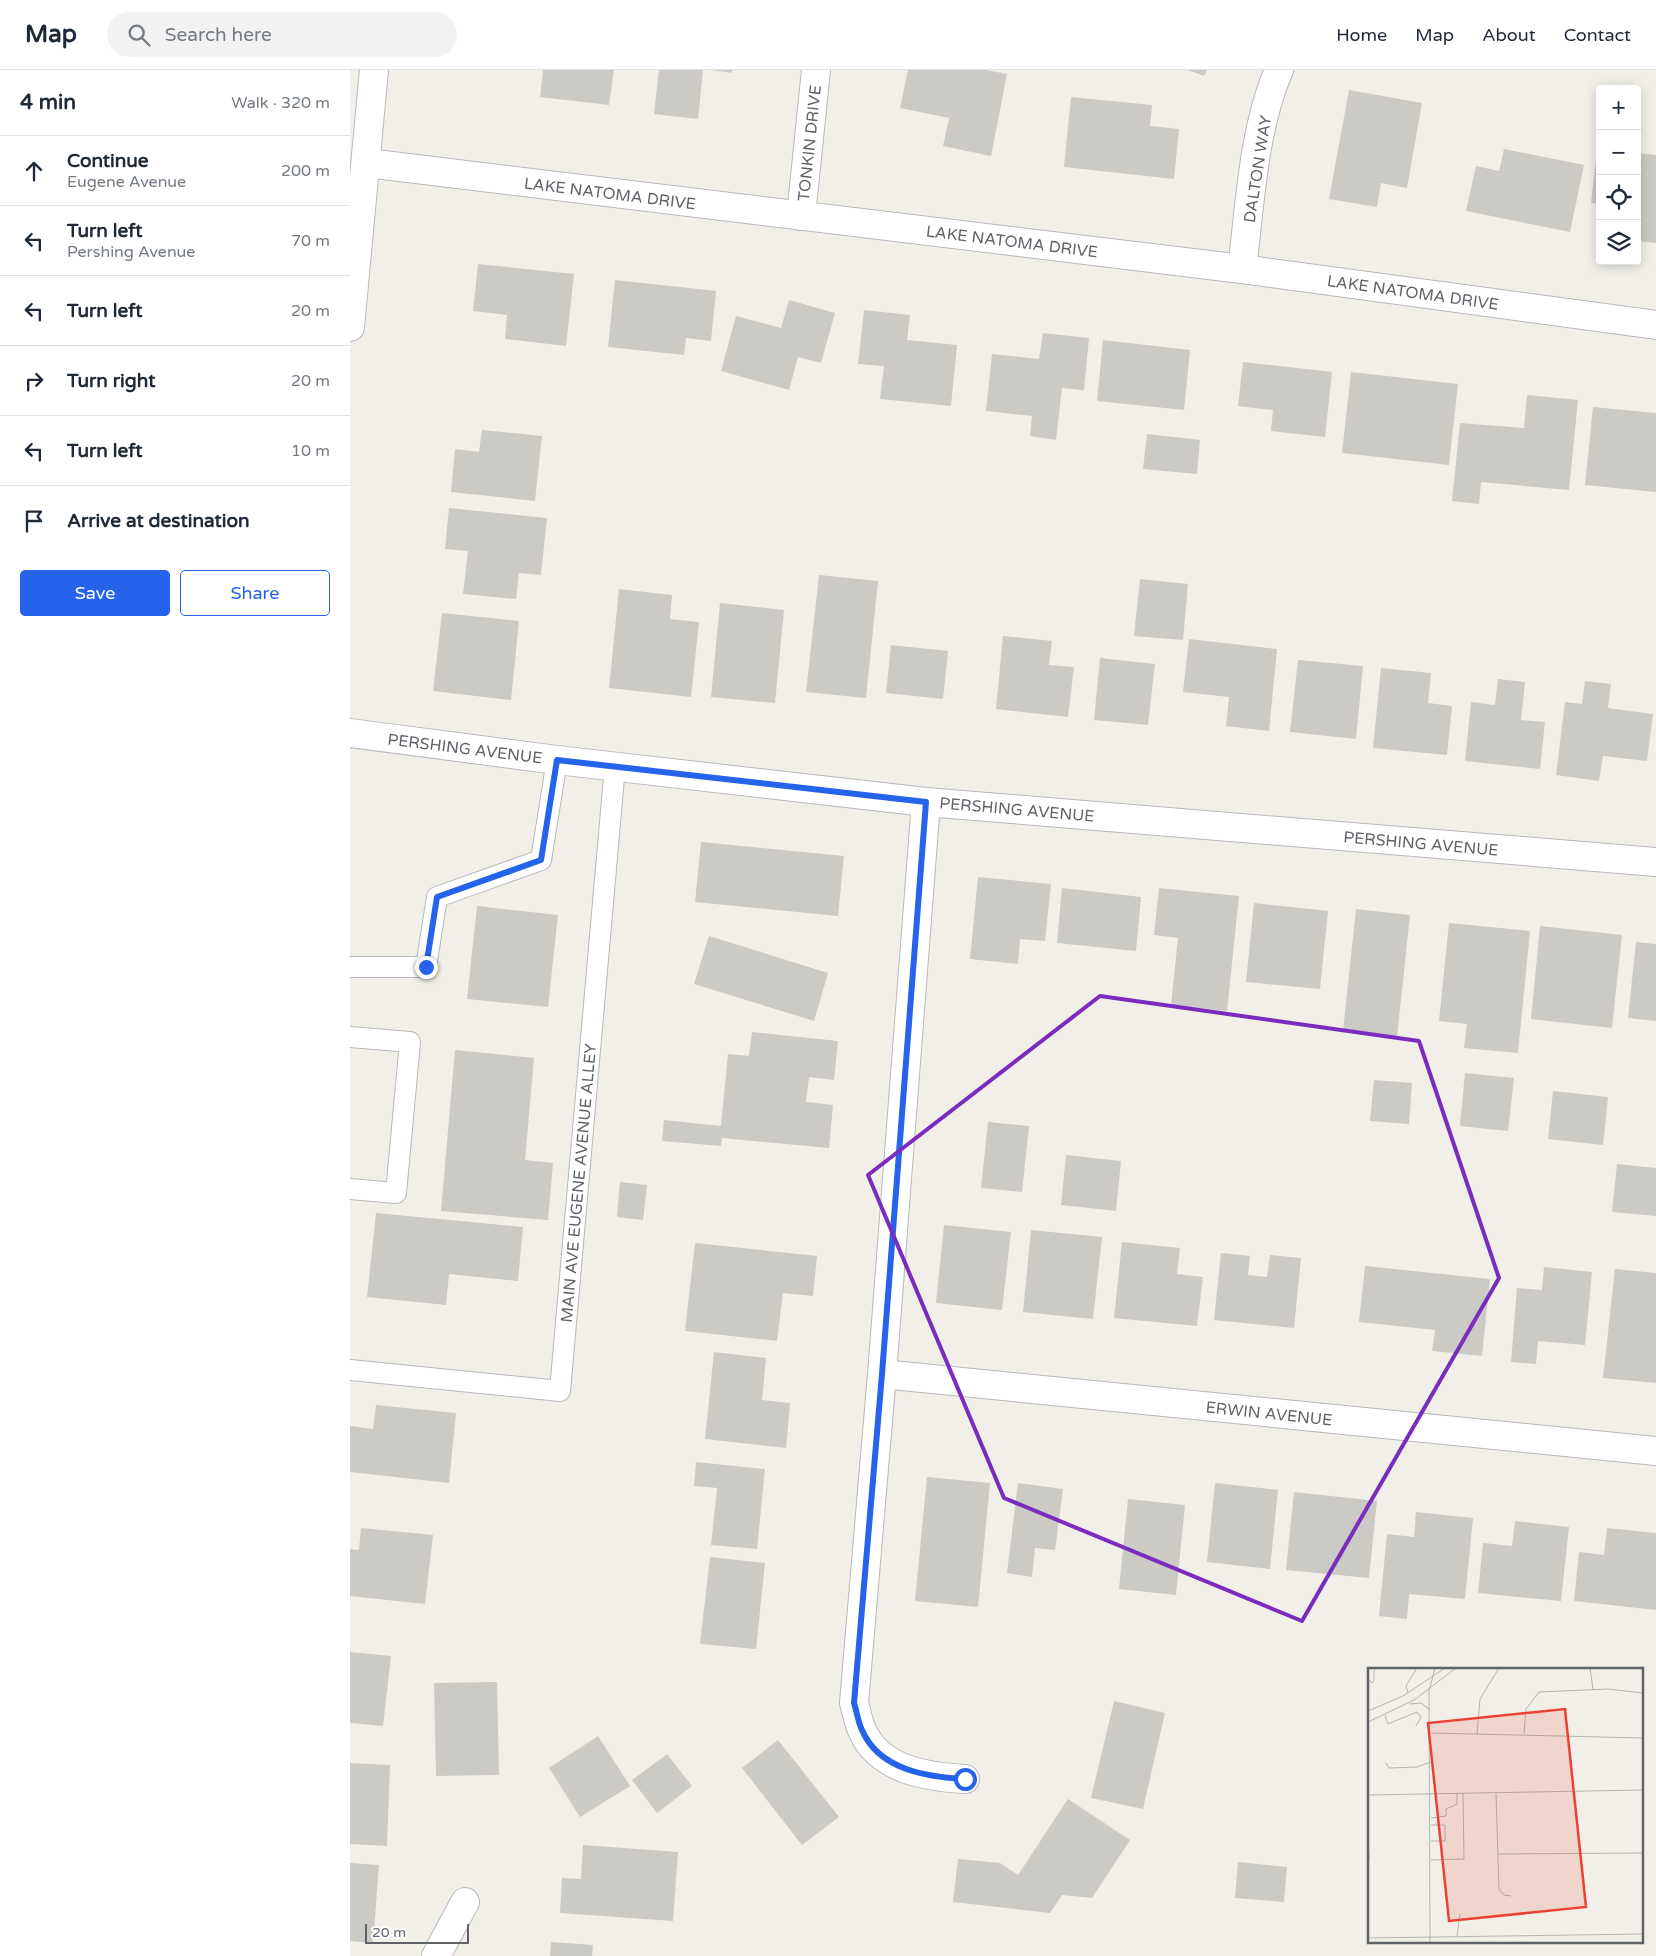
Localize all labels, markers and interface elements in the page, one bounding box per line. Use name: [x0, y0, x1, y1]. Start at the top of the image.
search box: [107, 12, 457, 57]
text: Map: [25, 20, 77, 49]
icon: search: [125, 21, 153, 49]
text: Search here: [165, 24, 272, 46]
text: Home: [1336, 24, 1387, 46]
text: Map: [1415, 24, 1454, 46]
text: About: [1482, 24, 1536, 46]
text: Contact: [1564, 24, 1631, 46]
street label: TONKIN DRIVE: [794, 84, 826, 202]
map controls: [1596, 85, 1641, 265]
button: +: [1596, 85, 1641, 130]
text: 4 min: [20, 90, 76, 115]
text: Walk · 320 m: [231, 93, 330, 113]
street label: DALTON WAY: [1240, 114, 1276, 224]
button: −: [1596, 130, 1641, 175]
text: Continue: [67, 150, 149, 172]
icon: ahead: [20, 157, 48, 185]
text: 200 m: [281, 161, 330, 181]
text: Eugene Avenue: [67, 172, 186, 192]
street label: LAKE NATOMA DRIVE: [523, 174, 697, 214]
button: locate: [1596, 175, 1641, 220]
text: Turn left: [67, 220, 143, 242]
button: layers: [1596, 220, 1641, 265]
street label: LAKE NATOMA DRIVE: [925, 222, 1099, 262]
icon: left: [20, 227, 48, 255]
text: 70 m: [291, 231, 330, 251]
text: Pershing Avenue: [67, 242, 195, 262]
street label: LAKE NATOMA DRIVE: [1326, 271, 1500, 315]
icon: left: [20, 297, 48, 325]
text: Turn left: [67, 300, 143, 322]
text: 20 m: [291, 301, 330, 321]
icon: right: [20, 367, 48, 395]
text: Turn right: [67, 370, 155, 392]
text: 20 m: [291, 371, 330, 391]
icon: left: [20, 437, 48, 465]
text: Turn left: [67, 440, 143, 462]
text: 10 m: [291, 441, 330, 461]
icon: arrive: [20, 507, 48, 535]
text: Arrive at destination: [67, 510, 250, 532]
button: Save: [20, 570, 170, 616]
button: Share: [180, 570, 330, 616]
street label: PERSHING AVENUE: [386, 730, 543, 768]
street label: PERSHING AVENUE: [938, 793, 1095, 827]
street label: PERSHING AVENUE: [1342, 827, 1499, 861]
route end: [415, 956, 438, 979]
street label: MAIN AVE EUGENE AVENUE ALLEY: [557, 1043, 601, 1324]
street label: ERWIN AVENUE: [1205, 1397, 1333, 1431]
inset map: [1368, 1668, 1644, 1944]
route start: [954, 1768, 977, 1791]
scale bar: [365, 1921, 469, 1944]
text: 20 m: [372, 1924, 406, 1941]

